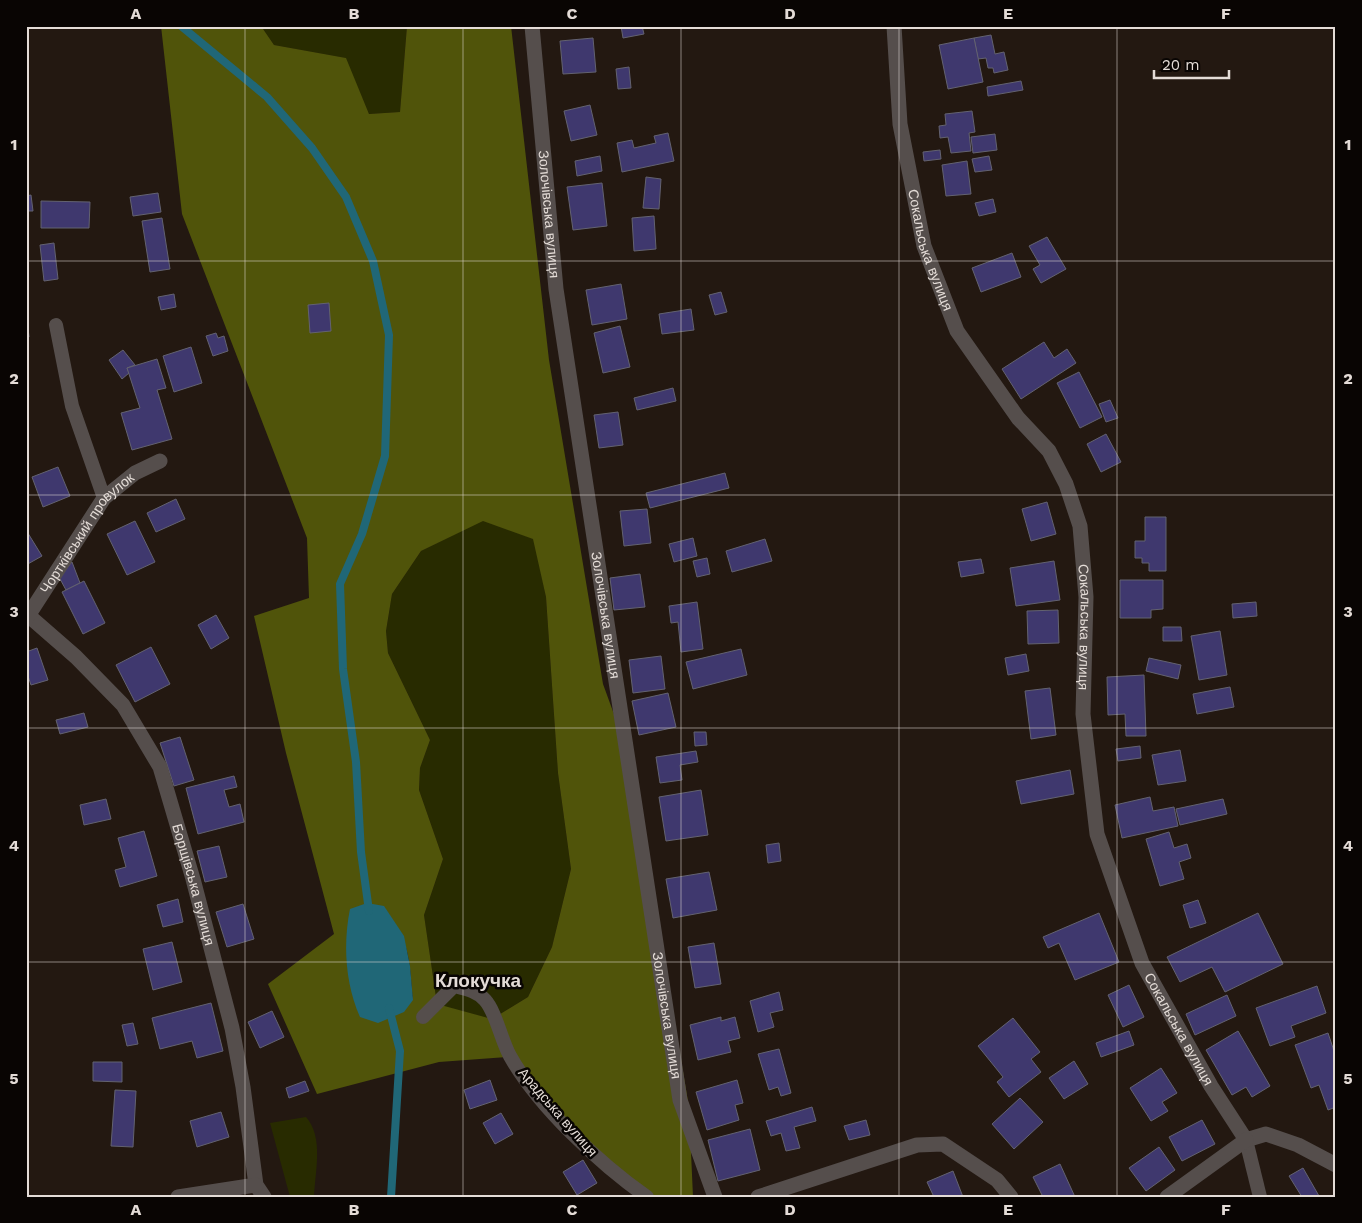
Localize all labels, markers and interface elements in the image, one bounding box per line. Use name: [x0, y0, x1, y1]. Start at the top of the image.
text: A: [131, 4, 142, 23]
text: B: [349, 4, 360, 23]
text: C: [567, 4, 578, 23]
text: D: [784, 4, 796, 23]
text: E: [1003, 4, 1013, 23]
text: F: [1221, 4, 1231, 23]
scale bar: [1154, 48, 1230, 80]
text: 20 m: [1162, 56, 1200, 74]
text: 1: [11, 135, 17, 154]
text: 1: [1345, 135, 1351, 154]
street label: Золочівська вулиця: [535, 150, 563, 279]
street label: Сокальська вулиця: [905, 188, 956, 313]
text: 2: [9, 369, 19, 388]
text: 2: [1343, 369, 1353, 388]
street label: Чортківський провулок: [37, 469, 138, 596]
street label: Золочівська вулиця: [588, 551, 623, 680]
street label: Сокальська вулиця: [1075, 563, 1094, 690]
text: 3: [9, 602, 19, 621]
text: 3: [1343, 602, 1353, 621]
street label: Борщівська вулиця: [169, 822, 218, 947]
text: 4: [9, 836, 19, 855]
text: 4: [1343, 836, 1353, 855]
street label: Золочівська вулиця: [649, 951, 685, 1080]
district label: Клокучка: [435, 969, 522, 992]
street label: Сокальська вулиця: [1141, 970, 1217, 1088]
street label: Арадська вулиця: [515, 1065, 601, 1159]
text: 5: [9, 1069, 19, 1088]
text: 5: [1343, 1069, 1353, 1088]
text: A: [131, 1200, 142, 1219]
text: B: [349, 1200, 360, 1219]
text: C: [567, 1200, 578, 1219]
text: D: [784, 1200, 796, 1219]
text: E: [1003, 1200, 1013, 1219]
text: F: [1221, 1200, 1231, 1219]

